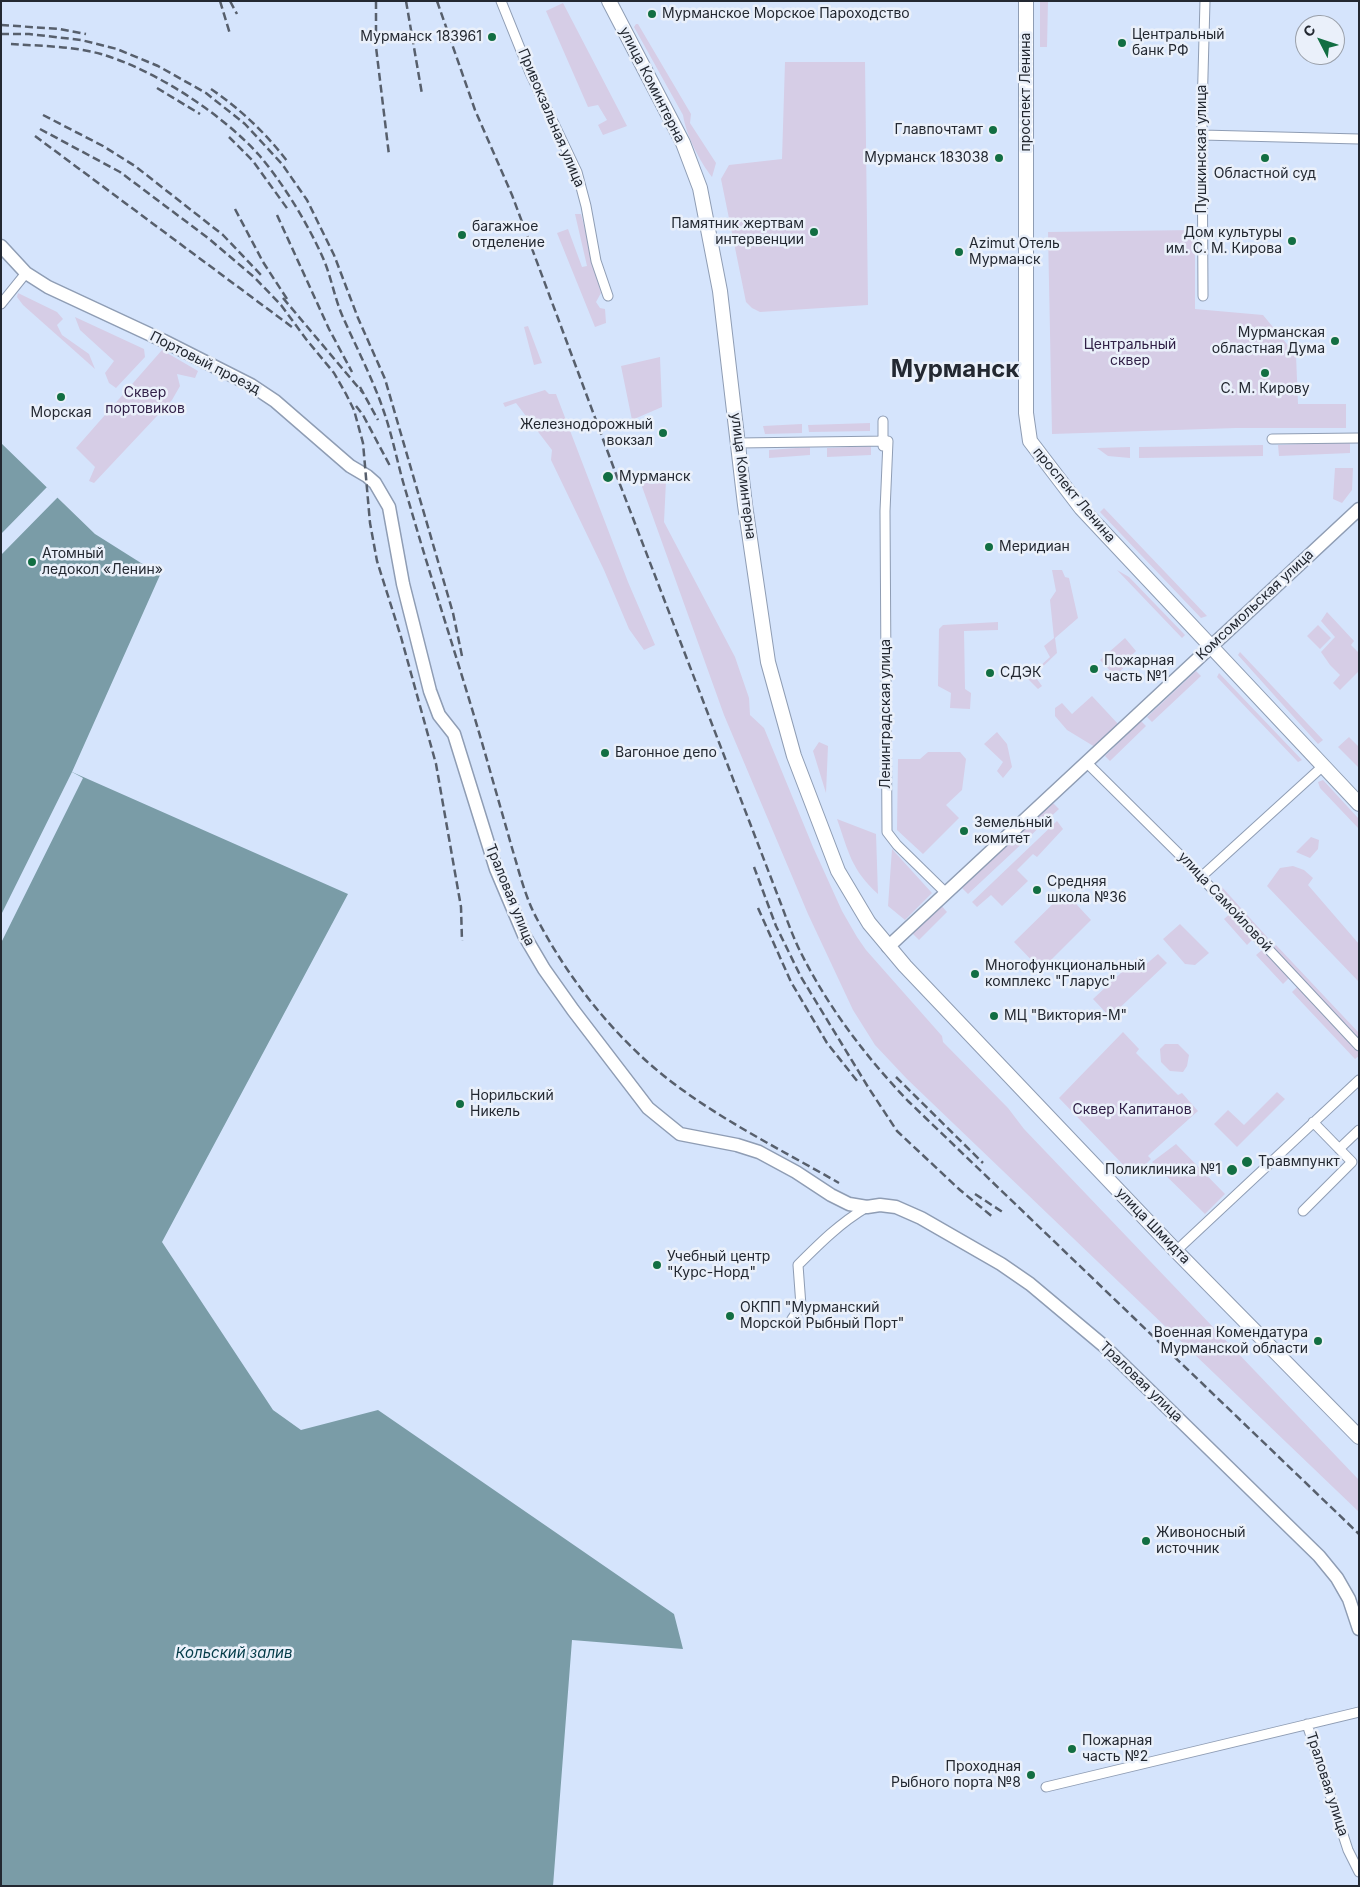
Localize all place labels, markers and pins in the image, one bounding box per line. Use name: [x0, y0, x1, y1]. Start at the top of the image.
place label: Мурманское Морское Пароходство: [662, 6, 910, 22]
marker: Мурманское Морское Пароходство: [646, 8, 658, 20]
place label: Центральный банк РФ: [1132, 27, 1225, 59]
place label: Мурманск 183961: [360, 29, 482, 45]
marker: Мурманск 183961: [486, 31, 498, 43]
marker: Центральный банк РФ: [1116, 37, 1128, 49]
place label: Главпочтамт: [895, 122, 983, 138]
marker: Главпочтамт: [987, 124, 999, 136]
place label: Мурманск 183038: [864, 150, 989, 166]
marker: Мурманск 183038: [993, 152, 1005, 164]
marker: Областной суд: [1259, 152, 1271, 164]
place label: Областной суд: [1214, 166, 1316, 182]
place label: Памятник жертвам интервенции: [671, 216, 804, 248]
place label: багажное отделение: [472, 219, 545, 252]
place label: Дом культуры им. С. М. Кирова: [1166, 225, 1282, 258]
marker: Памятник жертвам интервенции: [808, 226, 820, 238]
marker: багажное отделение: [456, 229, 468, 241]
marker: Дом культуры им. С. М. Кирова: [1286, 235, 1298, 247]
place label: Azimut Отель Мурманск: [969, 236, 1060, 268]
marker: Azimut Отель Мурманск: [953, 246, 965, 258]
place label: Мурманская областная Дума: [1212, 325, 1325, 358]
marker: Мурманская областная Дума: [1329, 335, 1341, 347]
marker: С. М. Кирову: [1259, 367, 1271, 379]
place label: С. М. Кирову: [1220, 381, 1310, 397]
marker: Морская: [55, 391, 67, 403]
place label: Морская: [31, 405, 91, 421]
place label: Железнодорожный вокзал: [520, 417, 653, 450]
marker: Железнодорожный вокзал: [657, 427, 669, 439]
place label: Мурманск: [619, 469, 691, 485]
marker: Мурманск: [601, 470, 615, 484]
place label: Меридиан: [999, 539, 1070, 555]
marker: Меридиан: [983, 541, 995, 553]
place label: Атомный ледокол «Ленин»: [42, 546, 163, 578]
marker: Атомный ледокол «Ленин»: [26, 556, 38, 568]
place label: Пожарная часть №1: [1104, 653, 1174, 686]
marker: Пожарная часть №1: [1088, 663, 1100, 675]
place label: СДЭК: [1000, 665, 1041, 681]
marker: СДЭК: [984, 667, 996, 679]
place label: Вагонное депо: [615, 745, 717, 761]
marker: Вагонное депо: [599, 747, 611, 759]
place label: Земельный комитет: [974, 815, 1052, 848]
marker: Земельный комитет: [958, 825, 970, 837]
place label: Средняя школа №36: [1047, 874, 1127, 906]
marker: Средняя школа №36: [1031, 884, 1043, 896]
place label: Многофункциональный комплекс "Гларус": [985, 958, 1146, 990]
marker: Многофункциональный комплекс "Гларус": [969, 968, 981, 980]
place label: МЦ "Виктория-М": [1004, 1008, 1127, 1024]
marker: МЦ "Виктория-М": [988, 1010, 1000, 1022]
place label: Норильский Никель: [470, 1088, 554, 1120]
marker: Норильский Никель: [454, 1098, 466, 1110]
place label: Травмпункт: [1258, 1154, 1340, 1170]
marker: Травмпункт: [1240, 1155, 1254, 1169]
place label: Поликлиника №1: [1105, 1162, 1221, 1178]
marker: Поликлиника №1: [1225, 1163, 1239, 1177]
place label: Учебный центр "Курс-Норд": [667, 1249, 770, 1282]
marker: Учебный центр "Курс-Норд": [651, 1259, 663, 1271]
place label: ОКПП "Мурманский Морской Рыбный Порт": [740, 1300, 904, 1332]
marker: ОКПП "Мурманский Морской Рыбный Порт": [724, 1310, 736, 1322]
place label: Военная Комендатура Мурманской области: [1154, 1325, 1308, 1358]
marker: Военная Комендатура Мурманской области: [1312, 1335, 1324, 1347]
place label: Живоносный источник: [1156, 1525, 1246, 1558]
marker: Живоносный источник: [1140, 1535, 1152, 1547]
place label: Пожарная часть №2: [1082, 1733, 1152, 1765]
marker: Пожарная часть №2: [1066, 1743, 1078, 1755]
place label: Проходная Рыбного порта №8: [891, 1759, 1021, 1791]
marker: Проходная Рыбного порта №8: [1025, 1769, 1037, 1781]

